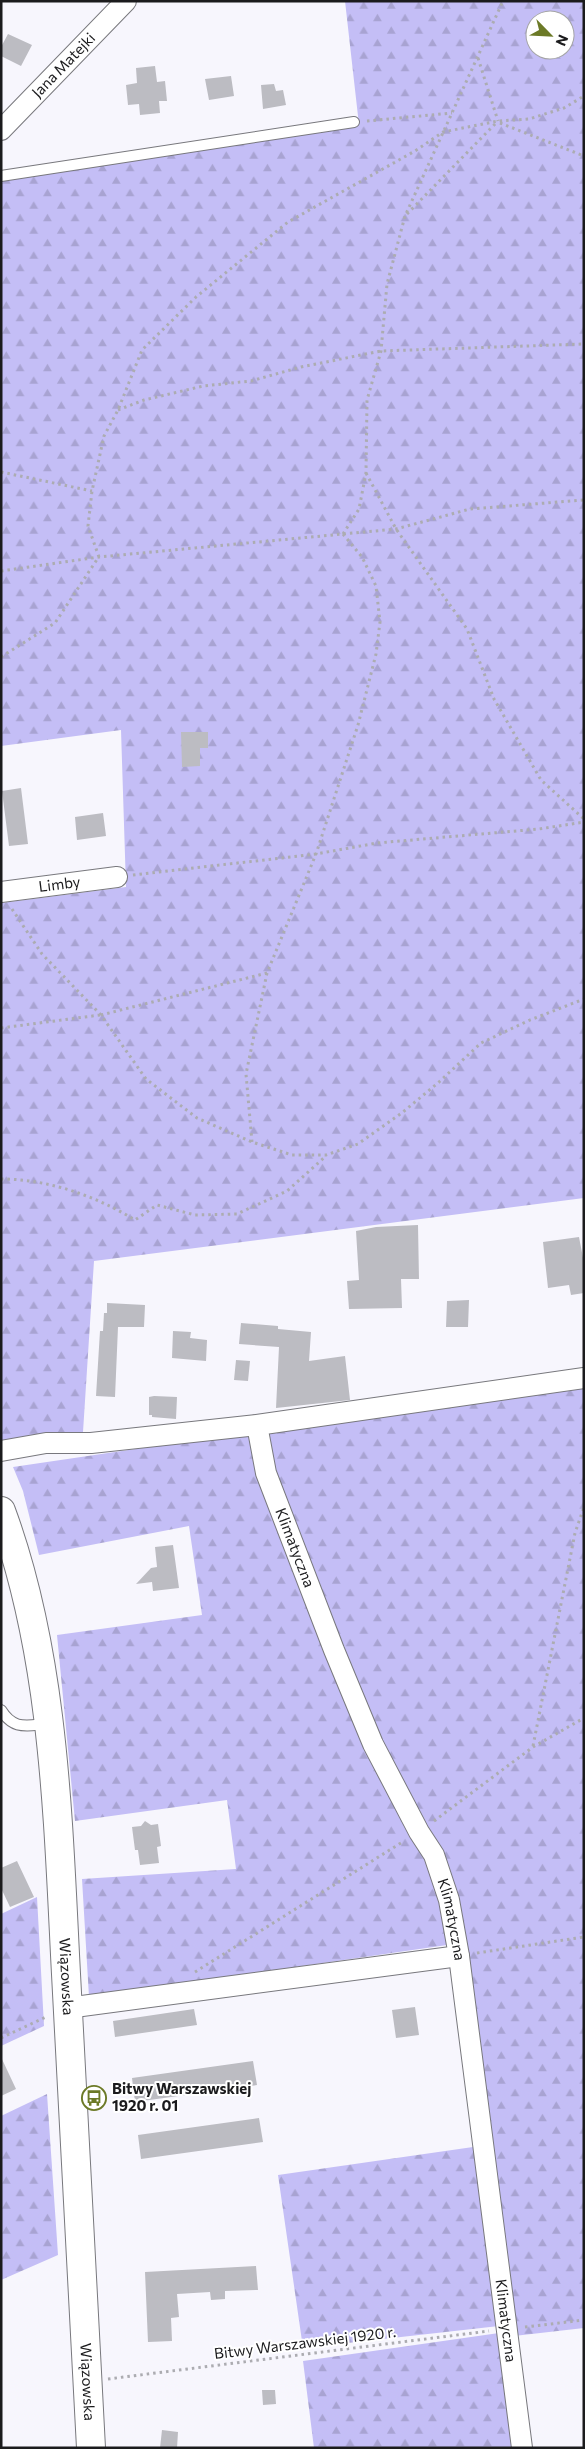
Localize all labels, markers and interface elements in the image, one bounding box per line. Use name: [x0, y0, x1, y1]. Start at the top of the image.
north arrow: [525, 10, 575, 60]
street label: Jana Matejki: [27, 28, 98, 101]
text: N: [552, 32, 572, 49]
street label: Limby: [37, 872, 82, 895]
street label: Klimatyczna: [272, 1505, 319, 1590]
street label: Klimatyczna: [434, 1876, 469, 1962]
street label: Wiązowska: [56, 1937, 78, 2016]
place label: Bitwy Warszawskiej 1920 r. 01: [112, 2079, 251, 2114]
bus stop icon: Bitwy Warszawskiej 1920 r. 01: [81, 2085, 107, 2111]
street label: Klimatyczna: [492, 2278, 521, 2363]
street label: Bitwy Warszawskiej 1920 r.: [213, 2322, 397, 2362]
street label: Wiązowska: [77, 2343, 99, 2421]

